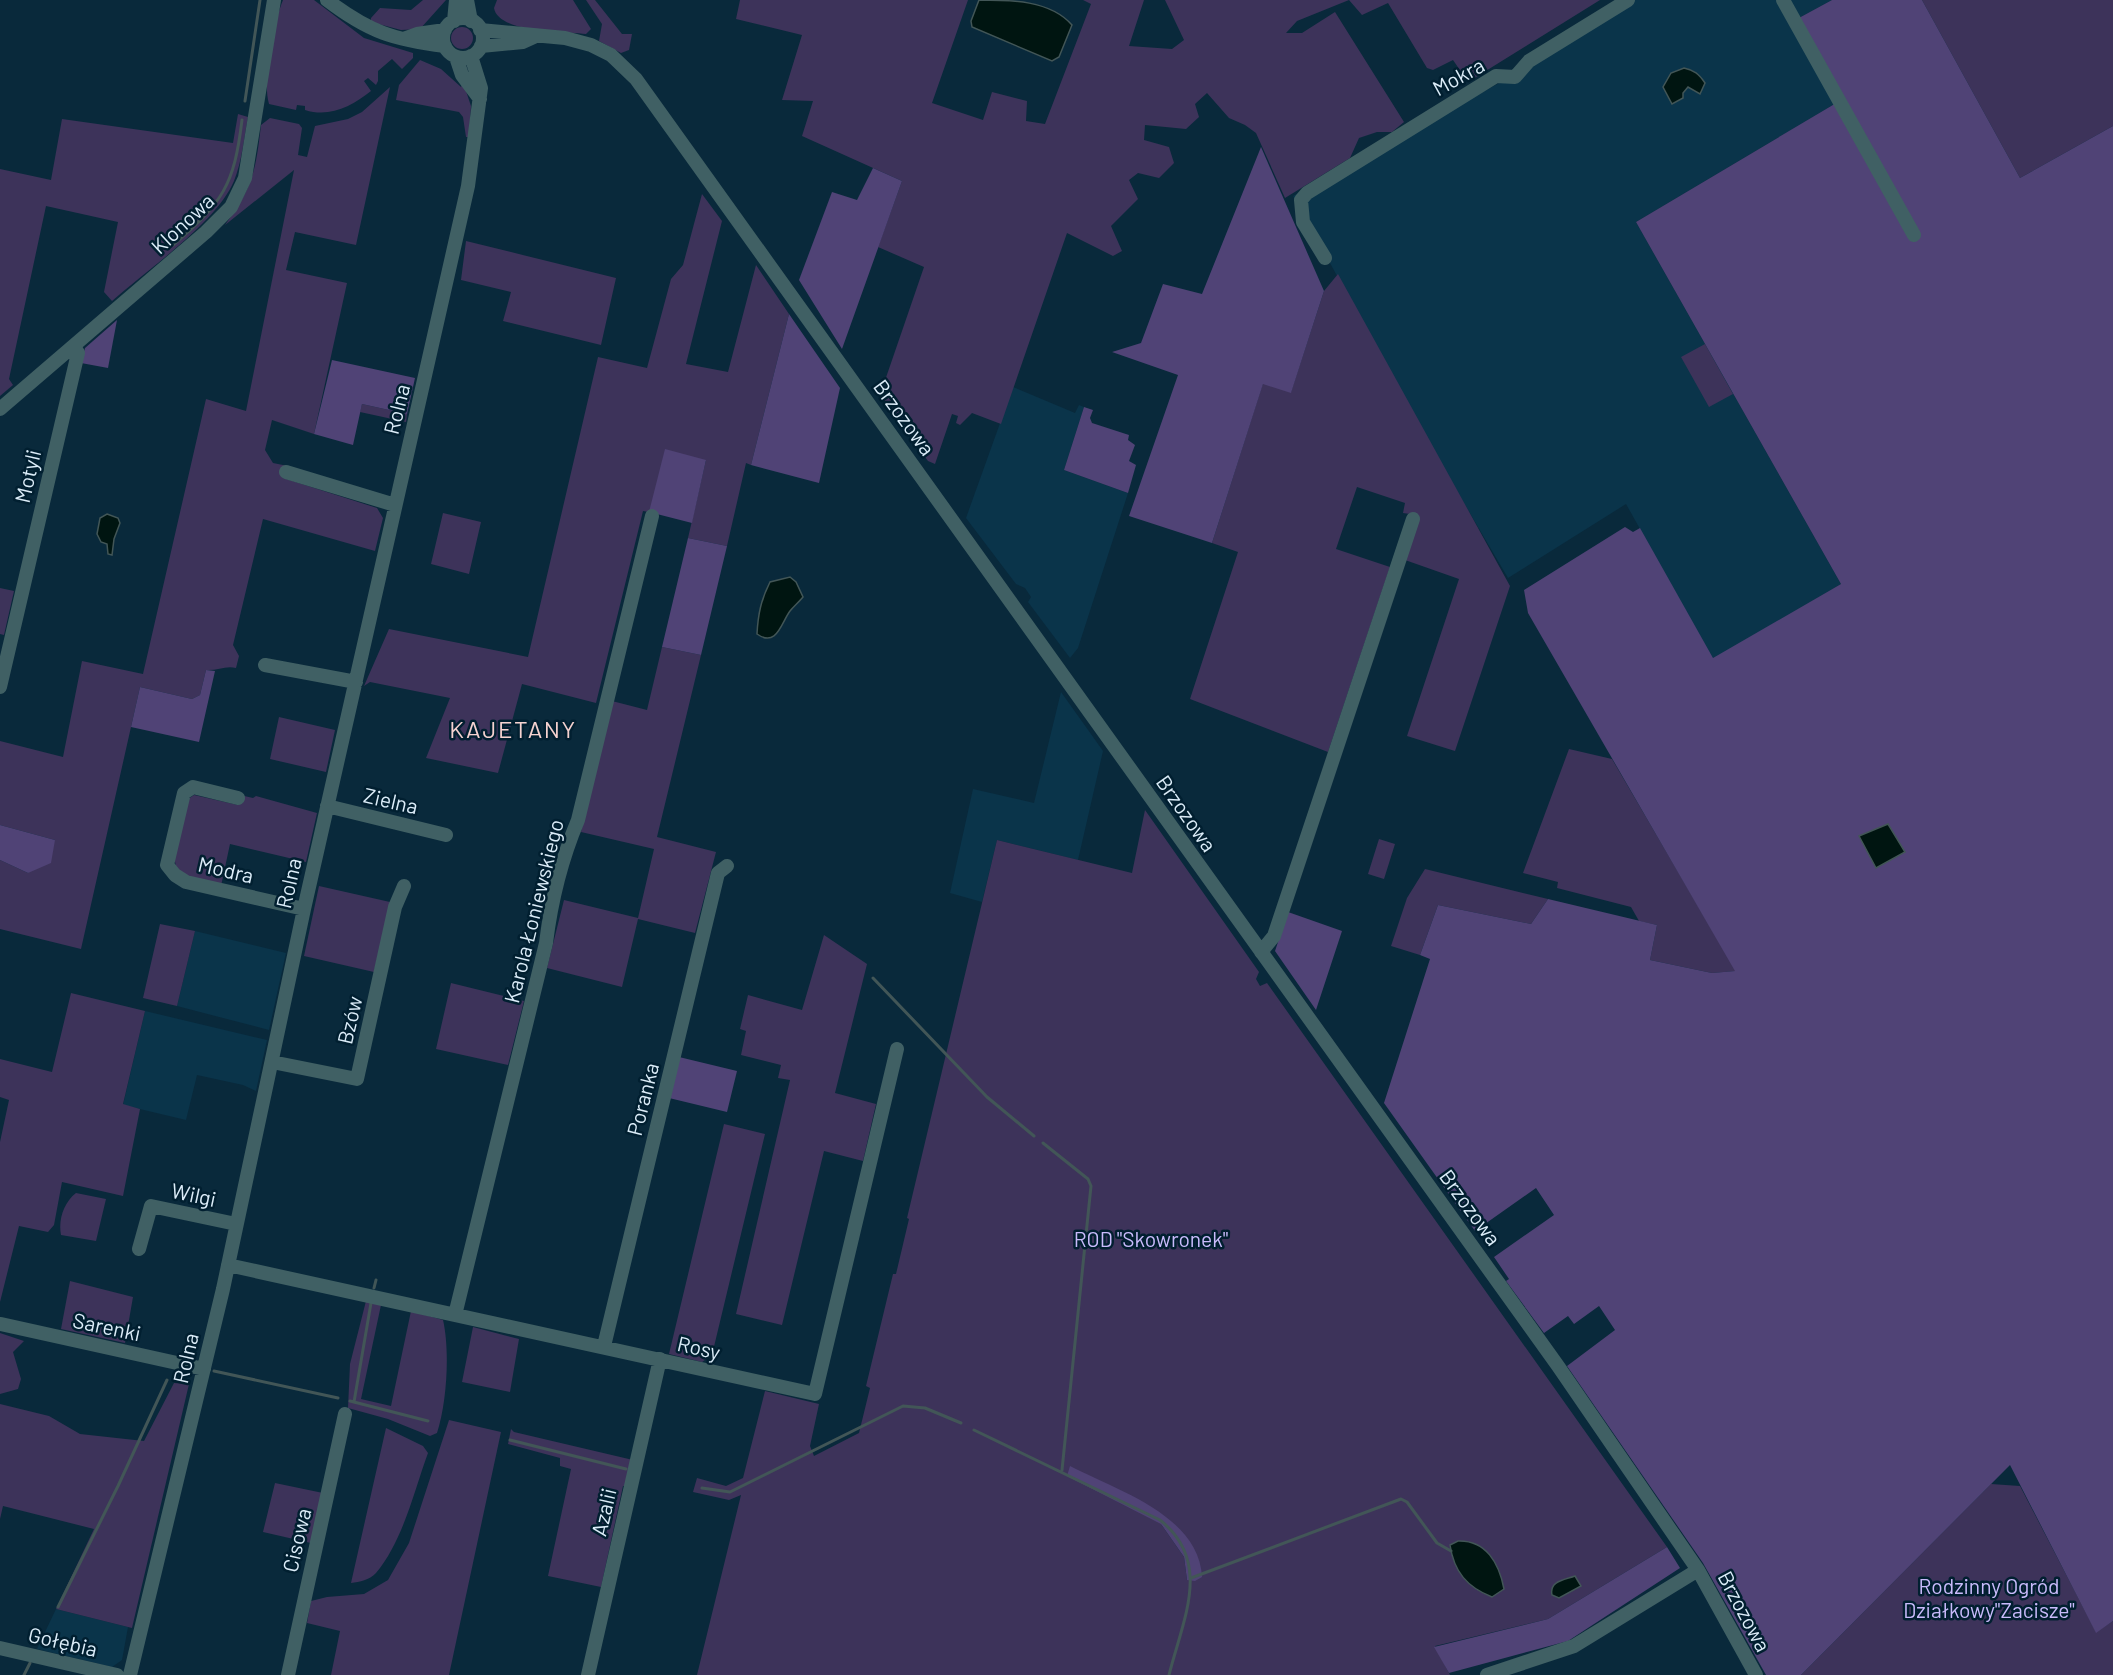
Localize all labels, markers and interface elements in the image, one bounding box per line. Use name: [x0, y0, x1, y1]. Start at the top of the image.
street label: Mokra: [1428, 52, 1488, 100]
street label: Klonowa: [145, 188, 219, 258]
street label: Brzozowa: [869, 374, 941, 460]
street label: Rolna: [378, 381, 414, 437]
street label: Motyli: [9, 447, 45, 505]
district label: KAJETANY: [449, 714, 577, 743]
street label: Brzozowa: [1152, 770, 1222, 856]
street label: Zielna: [361, 782, 421, 818]
street label: Karola Łoniewskiego: [498, 817, 568, 1005]
street label: Modra: [196, 850, 256, 888]
street label: Rolna: [270, 855, 306, 911]
street label: Bzów: [331, 994, 367, 1046]
street label: Poranka: [621, 1060, 663, 1138]
street label: Brzozowa: [1435, 1164, 1507, 1250]
street label: Wilgi: [169, 1177, 219, 1211]
park label: ROD "Skowronek": [1074, 1226, 1228, 1251]
street label: Sarenki: [71, 1307, 143, 1345]
street label: Rolna: [167, 1330, 203, 1386]
street label: Rosy: [675, 1330, 723, 1364]
street label: Azalii: [585, 1486, 621, 1538]
street label: Cisowa: [277, 1506, 315, 1574]
street label: Brzozowa: [1713, 1566, 1777, 1656]
park label: Rodzinny Ogród Działkowy"Zacisze": [1903, 1573, 2075, 1622]
street label: Gołębia: [26, 1621, 100, 1661]

